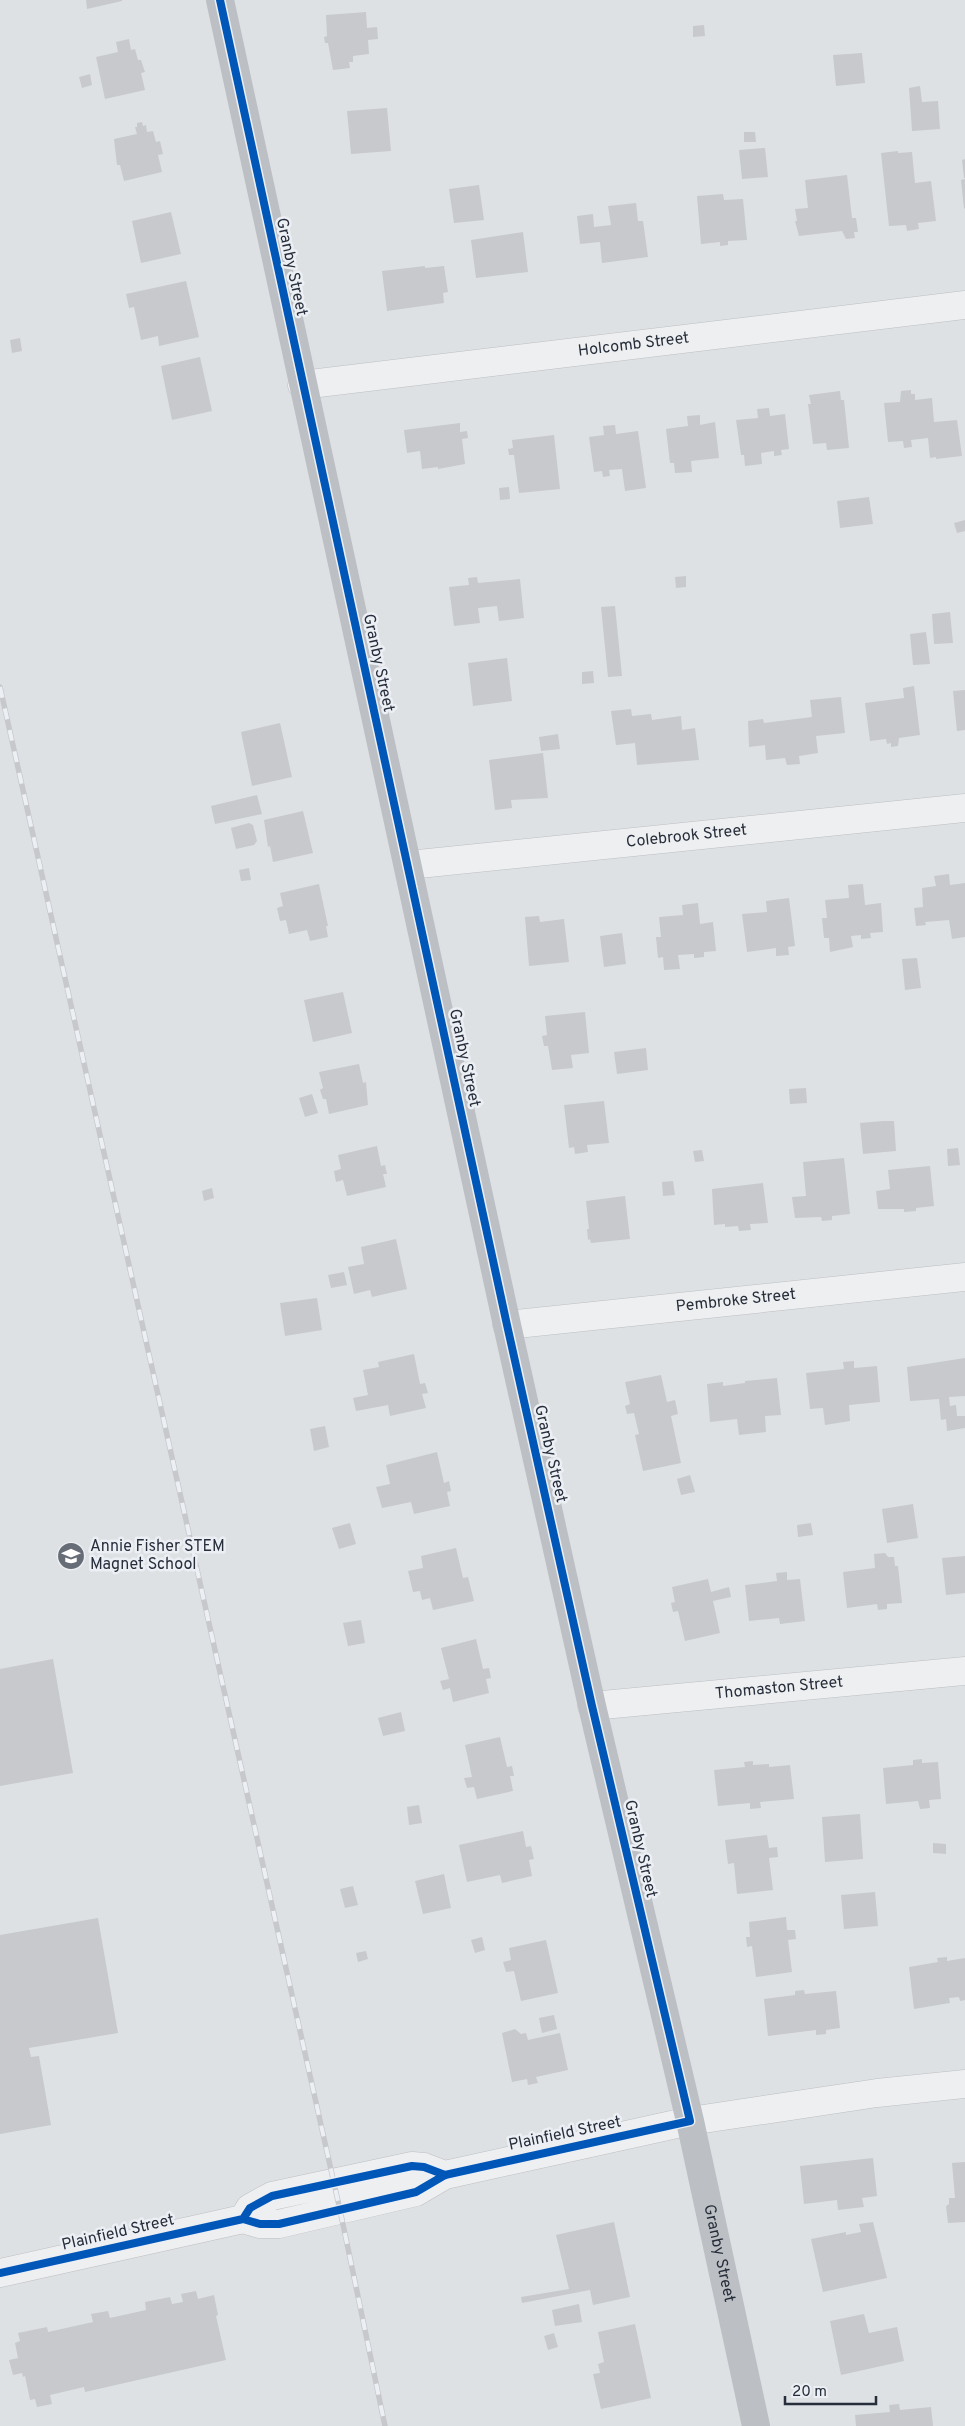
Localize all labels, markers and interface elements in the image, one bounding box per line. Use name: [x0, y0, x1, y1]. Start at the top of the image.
street label: Granby Street: [271, 216, 311, 318]
street label: Holcomb Street: [577, 328, 690, 362]
street label: Granby Street: [358, 612, 398, 714]
street label: Colebrook Street: [625, 820, 748, 853]
street label: Granby Street: [444, 1007, 484, 1109]
street label: Pembroke Street: [675, 1285, 797, 1317]
street label: Granby Street: [529, 1403, 571, 1505]
place label: Annie Fisher STEM Magnet School: [90, 1537, 225, 1575]
school or university icon: Annie Fisher STEM Magnet School: [56, 1541, 86, 1571]
street label: Thomaston Street: [714, 1672, 844, 1704]
street label: Granby Street: [619, 1798, 661, 1900]
street label: Plainfield Street: [507, 2112, 623, 2156]
street label: Granby Street: [698, 2203, 739, 2304]
street label: Plainfield Street: [60, 2210, 176, 2256]
scale bar: [785, 2374, 876, 2406]
text: 20 m: [792, 2383, 827, 2402]

